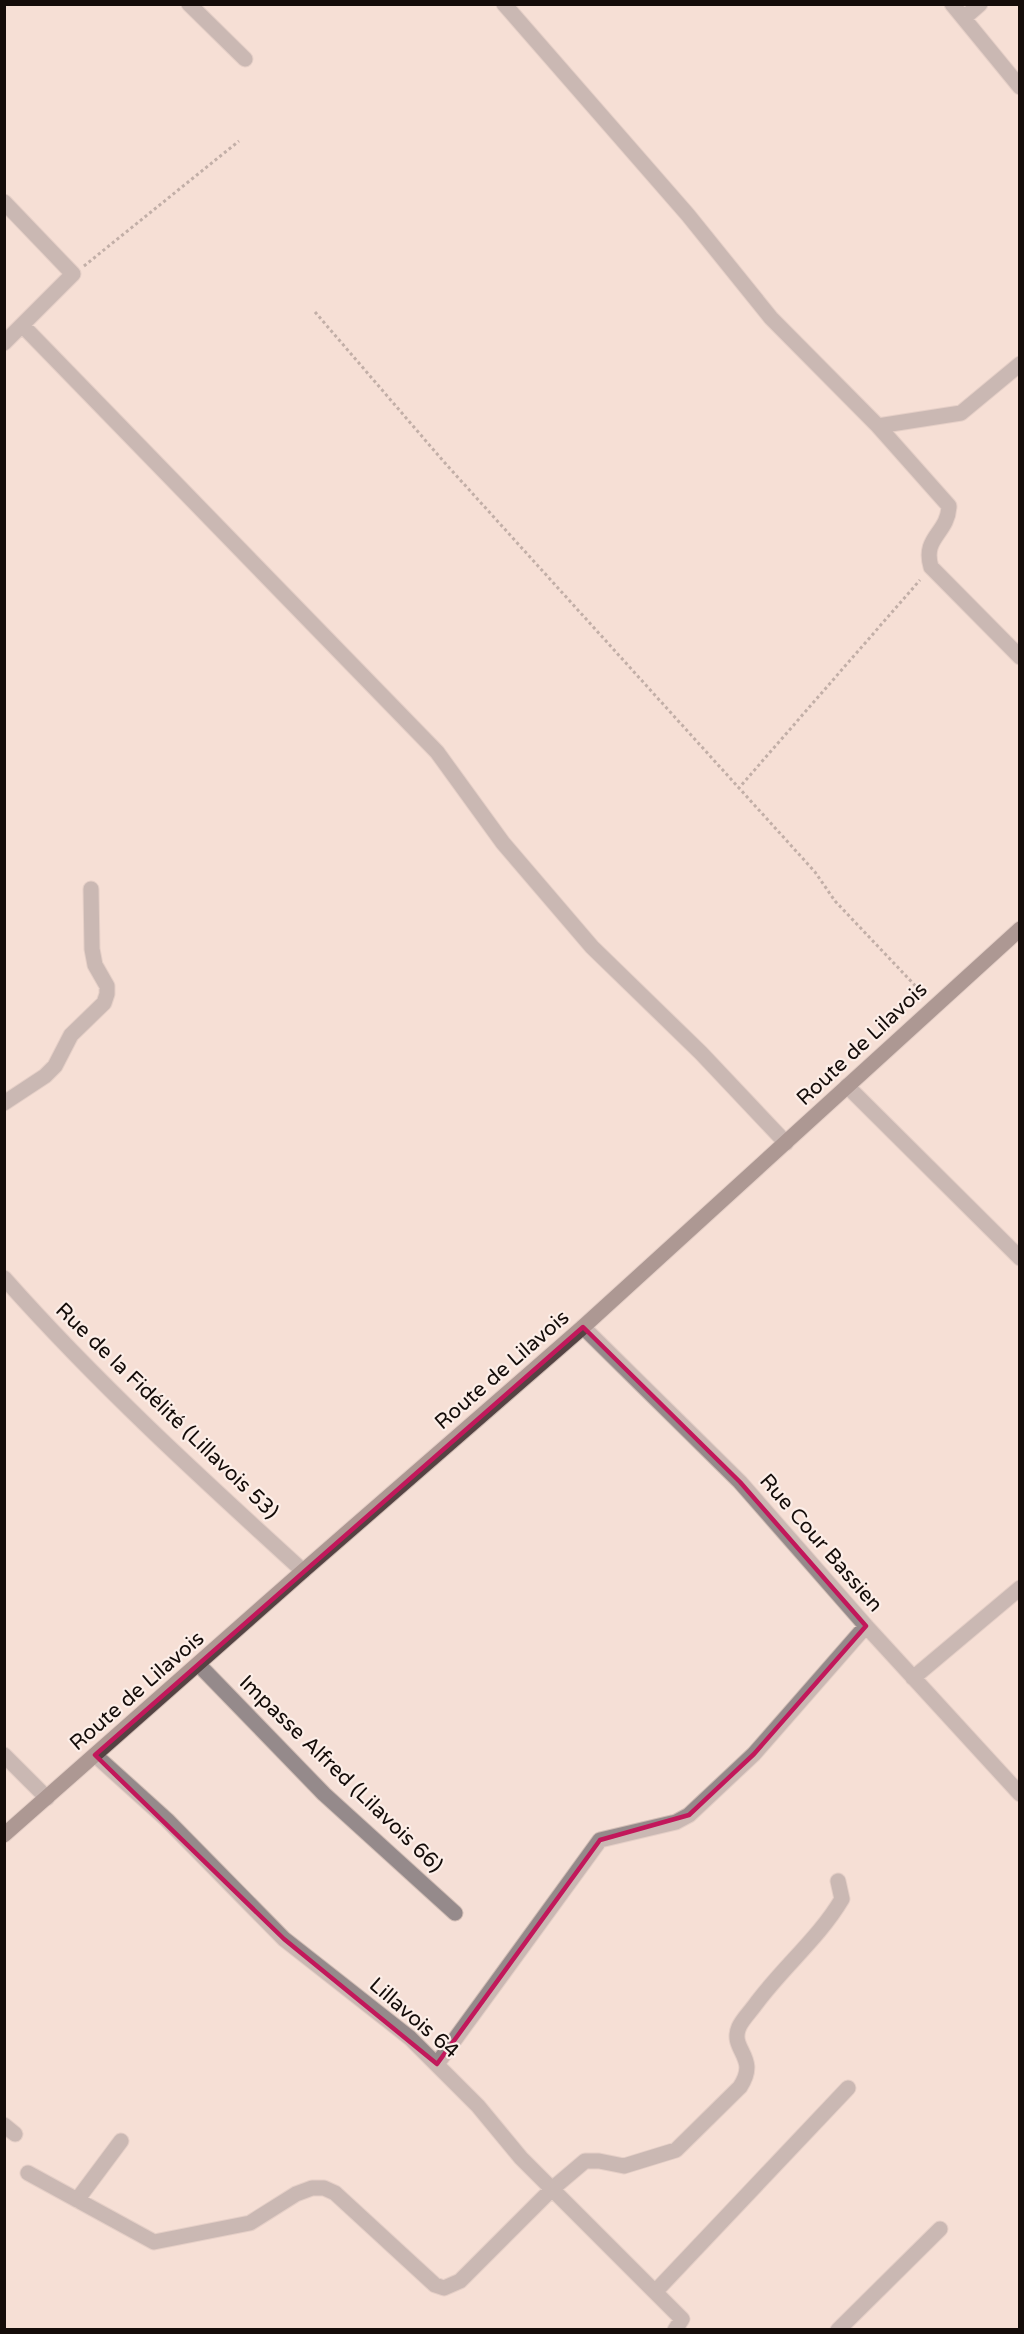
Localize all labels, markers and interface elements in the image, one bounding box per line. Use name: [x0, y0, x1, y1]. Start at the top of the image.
street label: Route de Lilavois: [791, 977, 933, 1111]
street label: Rue de la Fidélité (Lillavois 53): [50, 1298, 284, 1524]
street label: Route de Lilavois: [430, 1305, 574, 1435]
street label: Rue Cour Bassien: [754, 1469, 888, 1617]
street label: Route de Lilavois: [65, 1626, 209, 1756]
street label: Impasse Alfred (Lilavois 66): [234, 1670, 448, 1878]
street label: Lillavois 64: [364, 1972, 464, 2064]

